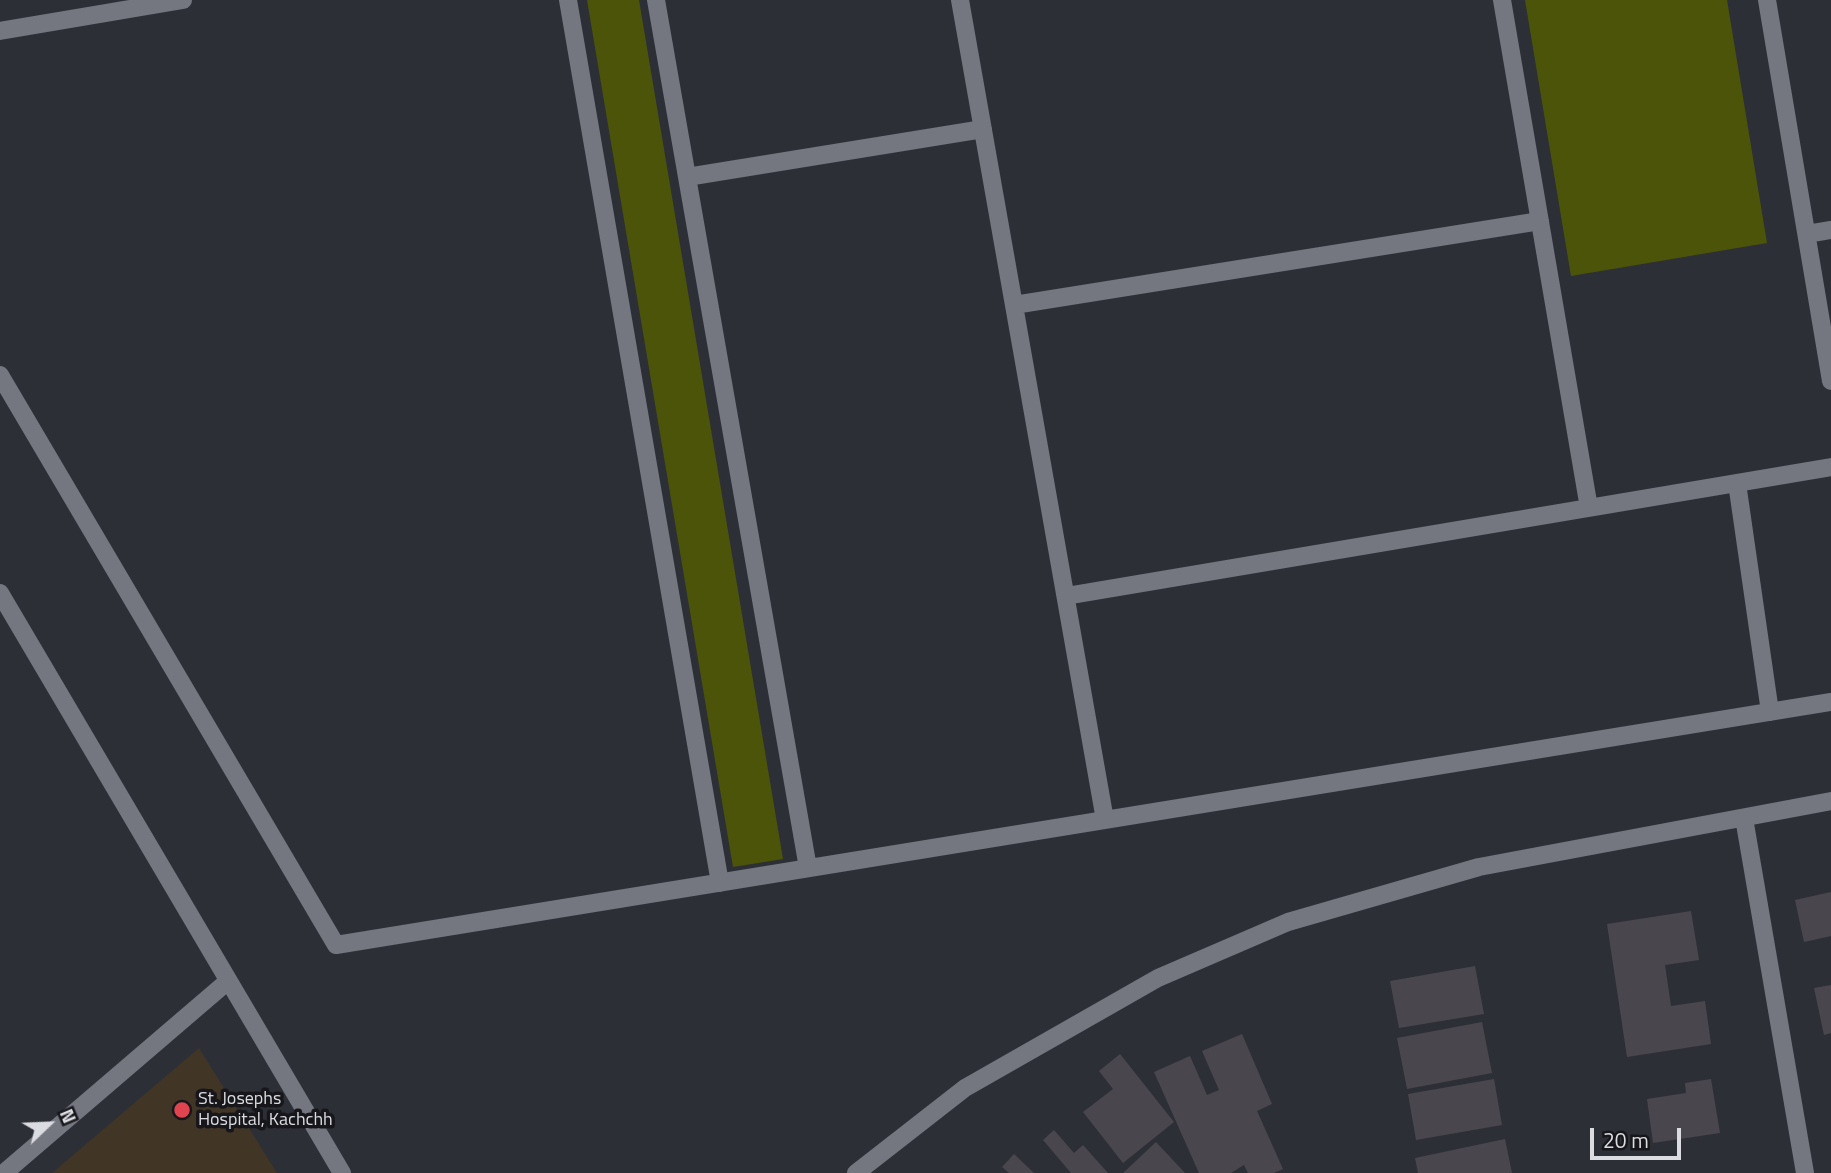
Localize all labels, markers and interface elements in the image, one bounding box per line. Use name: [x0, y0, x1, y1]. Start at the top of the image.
north arrow: [14, 1089, 84, 1159]
place label: St. Josephs Hospital, Kachchh: [198, 1089, 333, 1132]
marker: St. Josephs Hospital, Kachchh: [172, 1100, 192, 1120]
text: N: [53, 1104, 85, 1127]
scale bar: [1593, 1114, 1684, 1158]
text: 20 m: [1603, 1124, 1649, 1156]

